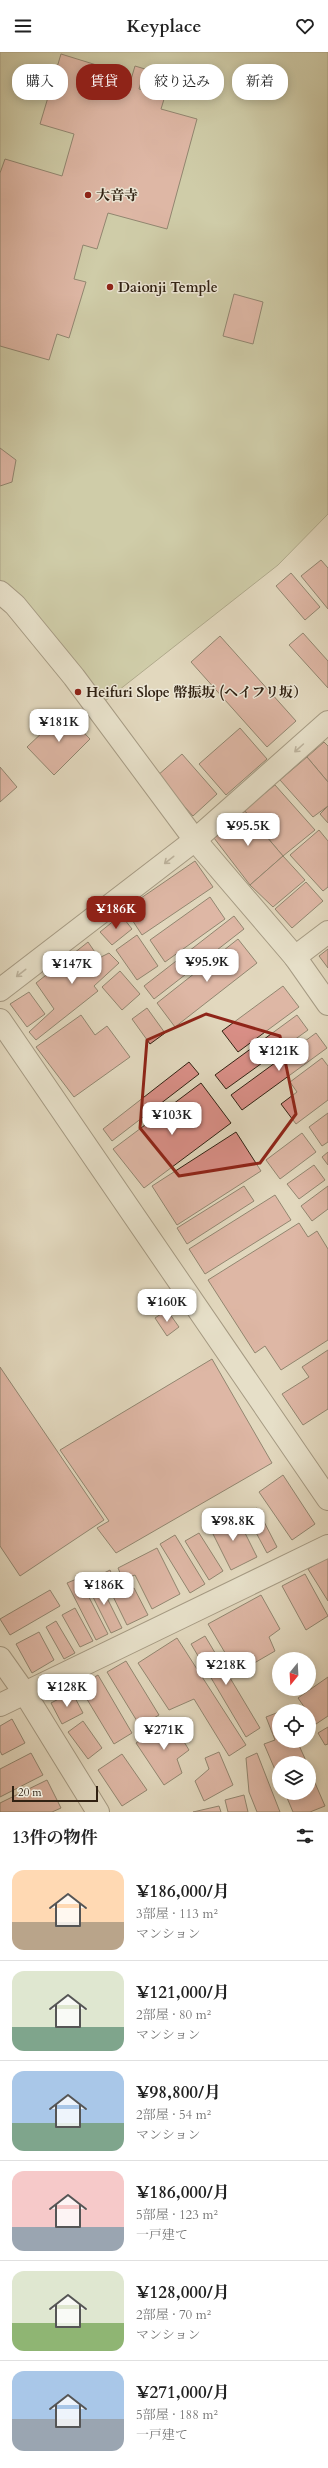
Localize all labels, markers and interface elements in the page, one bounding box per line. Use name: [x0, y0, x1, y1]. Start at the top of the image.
text: Keyplace: [127, 14, 201, 39]
icon: menu: [12, 15, 34, 37]
icon: heart: [294, 15, 316, 37]
chip: 購入: [12, 64, 68, 100]
chip: 賃貸: [76, 64, 132, 100]
chip: 絞り込み: [140, 64, 224, 100]
chip: 新着: [232, 64, 288, 100]
place label: 大音寺: [96, 186, 138, 205]
marker: 大音寺: [83, 190, 93, 200]
place label: Daionji Temple: [118, 278, 218, 297]
marker: Daionji Temple: [105, 282, 115, 292]
place label: Heifuri Slope 幣振坂 (ヘイフリ坂）: [86, 683, 307, 702]
marker: Heifuri Slope 幣振坂 (ヘイフリ坂）: [73, 687, 83, 697]
pin: ¥181K: [31, 709, 87, 743]
text: ¥181K: [39, 713, 79, 731]
one-way arrow: [294, 743, 304, 752]
pin: ¥95.5K: [215, 813, 281, 847]
text: ¥95.5K: [226, 817, 270, 835]
one-way arrow: [163, 856, 174, 864]
pin: ¥186K: [88, 896, 144, 930]
text: ¥186K: [96, 900, 136, 918]
pin: ¥95.9K: [174, 949, 240, 983]
pin: ¥147K: [44, 951, 100, 985]
text: ¥95.9K: [185, 953, 229, 971]
text: ¥147K: [52, 955, 92, 973]
one-way arrow: [16, 969, 27, 978]
pin: ¥121K: [251, 1038, 307, 1072]
text: ¥121K: [259, 1042, 299, 1060]
pin: ¥103K: [144, 1102, 200, 1136]
text: ¥103K: [152, 1106, 192, 1124]
pin: ¥160K: [139, 1289, 195, 1323]
text: ¥160K: [147, 1293, 187, 1311]
pin: ¥98.8K: [200, 1508, 266, 1542]
text: ¥98.8K: [211, 1512, 255, 1530]
pin: ¥186K: [76, 1572, 132, 1606]
text: ¥186K: [84, 1576, 124, 1594]
pin: ¥218K: [198, 1652, 254, 1686]
north arrow: [272, 1652, 316, 1696]
map controls: [272, 1652, 316, 1800]
text: ¥218K: [206, 1656, 246, 1674]
pin: ¥128K: [39, 1674, 95, 1708]
text: ¥128K: [47, 1678, 87, 1696]
button: locate: [272, 1704, 316, 1748]
pin: ¥271K: [136, 1717, 192, 1751]
text: ¥271K: [144, 1721, 184, 1739]
button: layers: [272, 1756, 316, 1800]
scale bar: [12, 1784, 98, 1803]
text: 20 m: [18, 1785, 42, 1800]
icon: filters: [294, 1825, 316, 1847]
text: 13件の物件: [12, 1826, 97, 1849]
text: ¥186,000/月: [136, 1880, 230, 1903]
icon: home: [44, 1886, 92, 1934]
text: 3部屋 · 113 m²: [136, 1905, 218, 1923]
text: マンション: [136, 1925, 200, 1943]
text: ¥121,000/月: [136, 1981, 230, 2004]
icon: home: [44, 1987, 92, 2035]
text: 2部屋 · 80 m²: [136, 2006, 211, 2024]
text: マンション: [136, 2026, 200, 2044]
text: ¥98,800/月: [136, 2081, 221, 2104]
icon: home: [44, 2087, 92, 2135]
text: 2部屋 · 54 m²: [136, 2106, 211, 2124]
text: マンション: [136, 2126, 200, 2144]
text: ¥186,000/月: [136, 2181, 230, 2204]
icon: home: [44, 2187, 92, 2235]
text: 5部屋 · 123 m²: [136, 2206, 218, 2224]
text: 一戸建て: [136, 2226, 188, 2244]
text: ¥128,000/月: [136, 2281, 230, 2304]
icon: home: [44, 2287, 92, 2335]
text: 2部屋 · 70 m²: [136, 2306, 211, 2324]
text: マンション: [136, 2326, 200, 2344]
text: ¥271,000/月: [136, 2381, 230, 2404]
icon: home: [44, 2387, 92, 2435]
text: 5部屋 · 188 m²: [136, 2406, 218, 2424]
text: 一戸建て: [136, 2426, 188, 2444]

